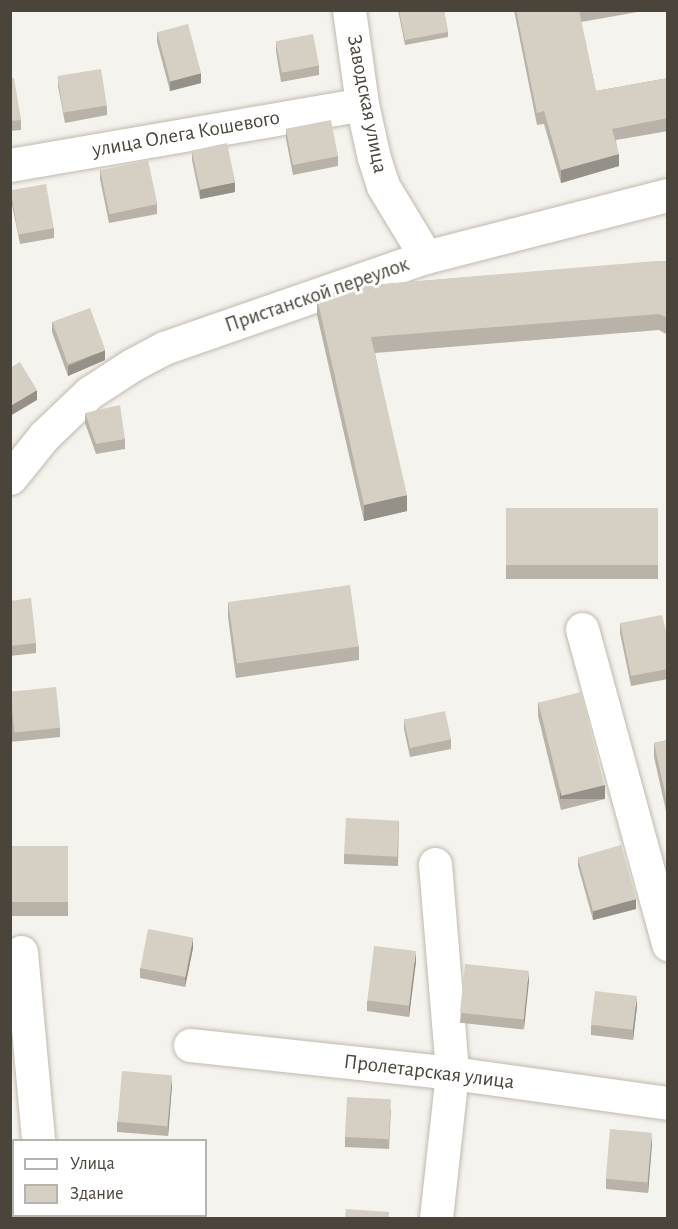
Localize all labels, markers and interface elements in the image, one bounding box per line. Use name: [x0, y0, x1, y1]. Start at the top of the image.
street label: Заводская улица: [341, 33, 393, 175]
street label: улица Олега Кошевого: [90, 105, 282, 163]
street label: Пристанской переулок: [222, 252, 412, 338]
street label: Пролетарская улица: [342, 1049, 516, 1095]
legend: [12, 1139, 207, 1217]
text: Улица: [70, 1155, 115, 1173]
text: Здание: [70, 1185, 124, 1203]

